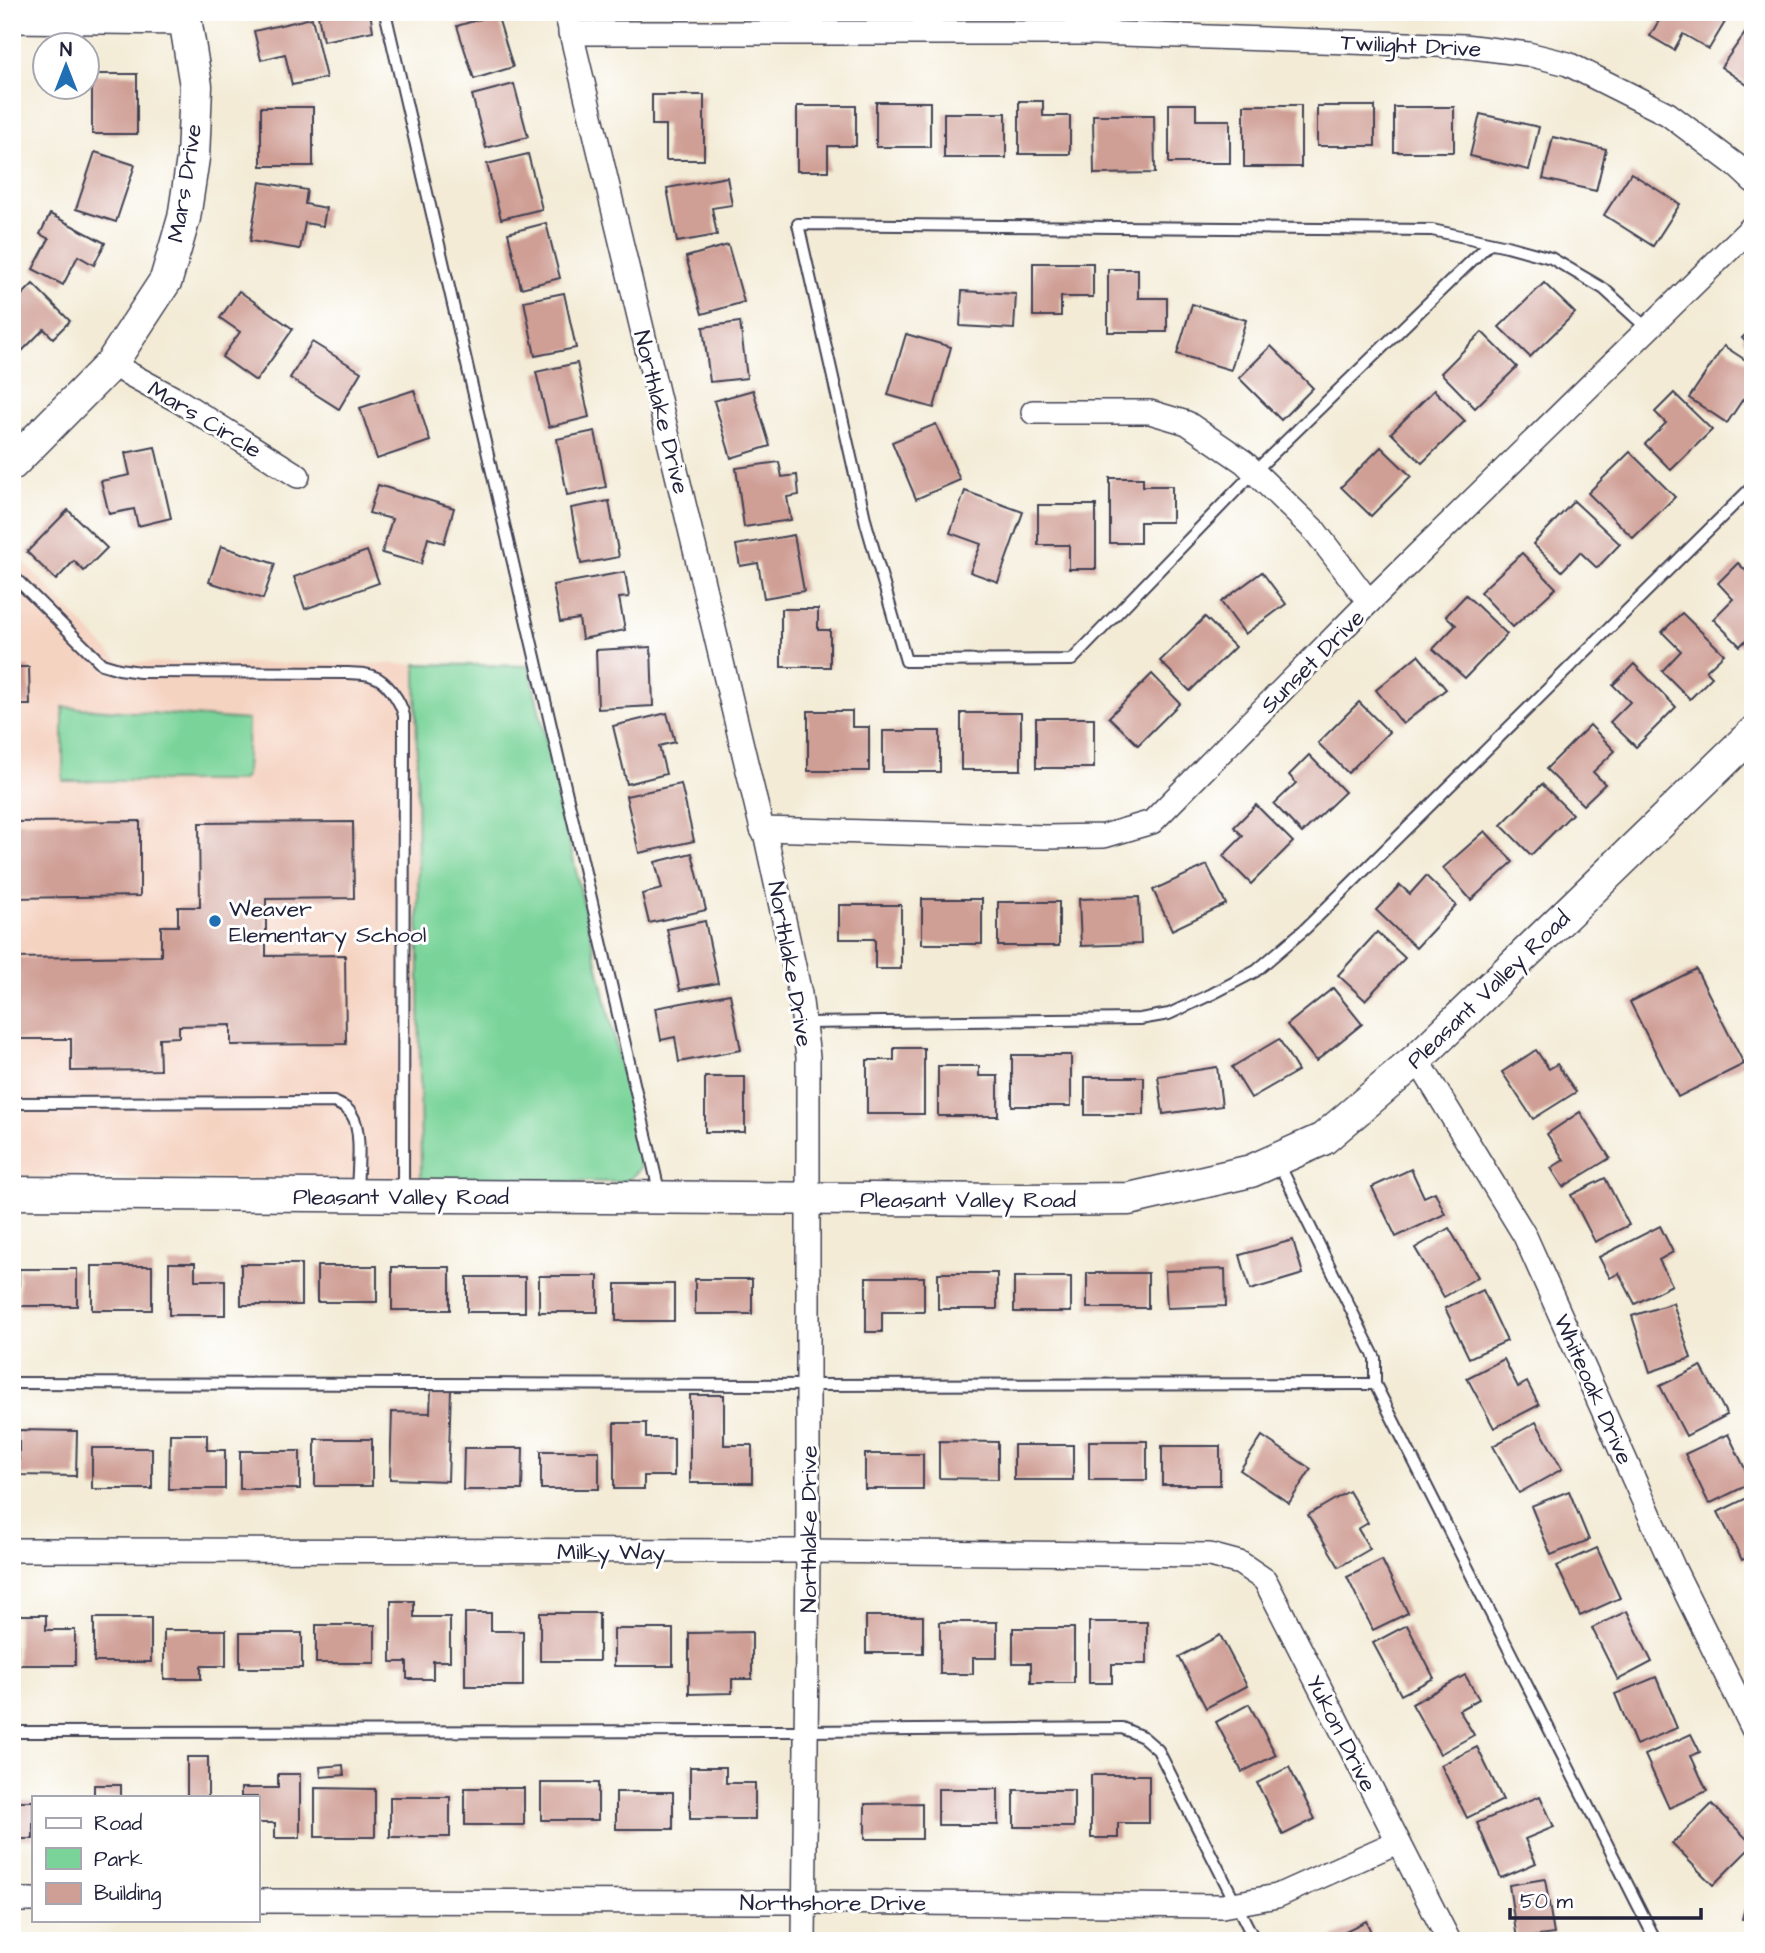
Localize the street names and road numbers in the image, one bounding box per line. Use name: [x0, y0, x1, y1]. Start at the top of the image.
street label: Twilight Drive: [1340, 26, 1482, 67]
street label: Mars Drive: [160, 122, 210, 245]
street label: Northlake Drive: [625, 327, 697, 497]
street label: Mars Circle: [142, 373, 267, 466]
street label: Sunset Drive: [1253, 602, 1372, 721]
street label: Northlake Drive: [760, 879, 820, 1049]
street label: Pleasant Valley Road: [1400, 903, 1578, 1077]
street label: Pleasant Valley Road: [293, 1181, 509, 1214]
street label: Pleasant Valley Road: [860, 1184, 1076, 1217]
street label: Whiteoak Drive: [1546, 1309, 1641, 1470]
street label: Northlake Drive: [793, 1445, 825, 1613]
street label: Milky Way: [557, 1536, 665, 1569]
street label: Yukon Drive: [1298, 1670, 1384, 1797]
street label: Northshore Drive: [740, 1887, 926, 1919]

